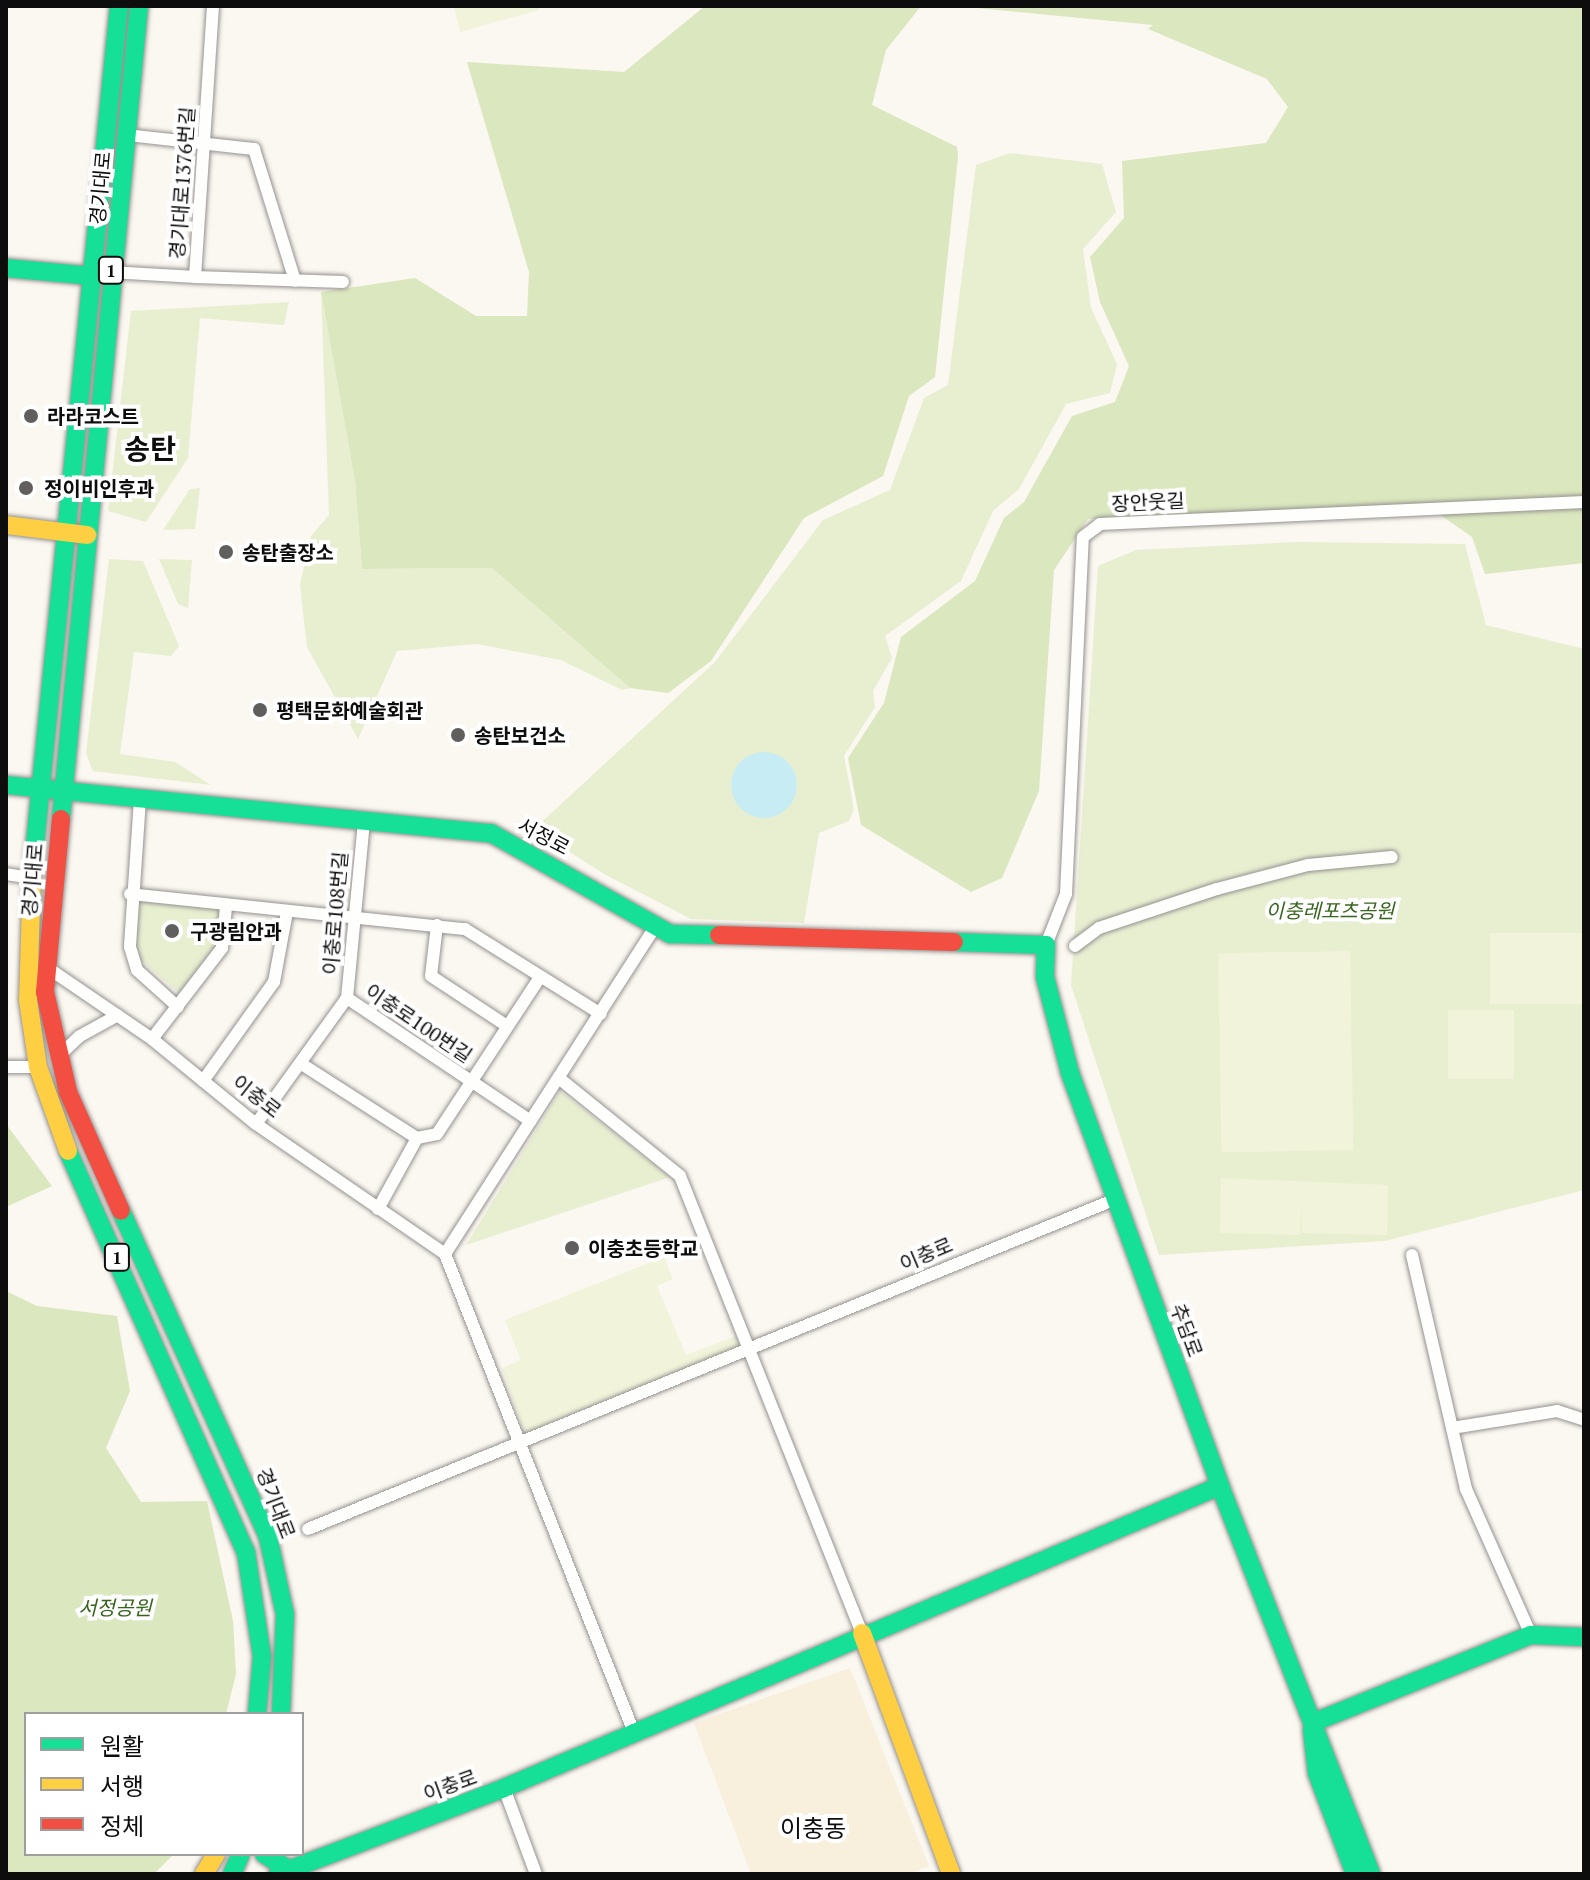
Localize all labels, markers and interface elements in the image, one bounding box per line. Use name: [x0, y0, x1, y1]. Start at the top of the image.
street label: 경기대로1376번길: [165, 106, 199, 260]
street label: 경기대로: [85, 150, 115, 226]
road number: 1: [97, 256, 125, 284]
place label: 라라코스트: [47, 404, 139, 428]
marker: 라라코스트: [22, 407, 40, 425]
district label: 송탄: [124, 432, 176, 466]
place label: 정이비인후과: [44, 476, 154, 500]
marker: 정이비인후과: [15, 477, 37, 499]
street label: 장안웃길: [1111, 488, 1185, 516]
place label: 송탄출장소: [242, 540, 334, 564]
marker: 송탄출장소: [217, 543, 235, 561]
place label: 평택문화예술회관: [276, 698, 423, 722]
marker: 평택문화예술회관: [251, 701, 269, 719]
place label: 송탄보건소: [474, 723, 566, 747]
marker: 송탄보건소: [449, 726, 467, 744]
street label: 서정로: [514, 812, 574, 860]
street label: 경기대로: [17, 842, 47, 918]
street label: 이충로108번길: [318, 850, 352, 976]
park label: 이충레포츠공원: [1266, 898, 1394, 922]
place label: 구광림안과: [190, 919, 282, 943]
marker: 구광림안과: [161, 920, 183, 942]
street label: 이충로100번길: [361, 978, 477, 1068]
street label: 이충로: [228, 1070, 286, 1122]
street label: 이충로: [896, 1232, 956, 1276]
place label: 이충초등학교: [588, 1236, 698, 1260]
marker: 이충초등학교: [563, 1239, 581, 1257]
road number: 1: [103, 1243, 131, 1271]
street label: 추담로: [1166, 1300, 1208, 1360]
street label: 경기대로: [252, 1464, 300, 1542]
park label: 서정공원: [78, 1595, 152, 1619]
legend: [24, 1712, 304, 1856]
text: 원활: [100, 1730, 144, 1762]
street label: 이충로: [420, 1764, 480, 1806]
text: 서행: [100, 1770, 144, 1802]
text: 정체: [100, 1810, 144, 1842]
district label: 이충동: [780, 1815, 846, 1843]

